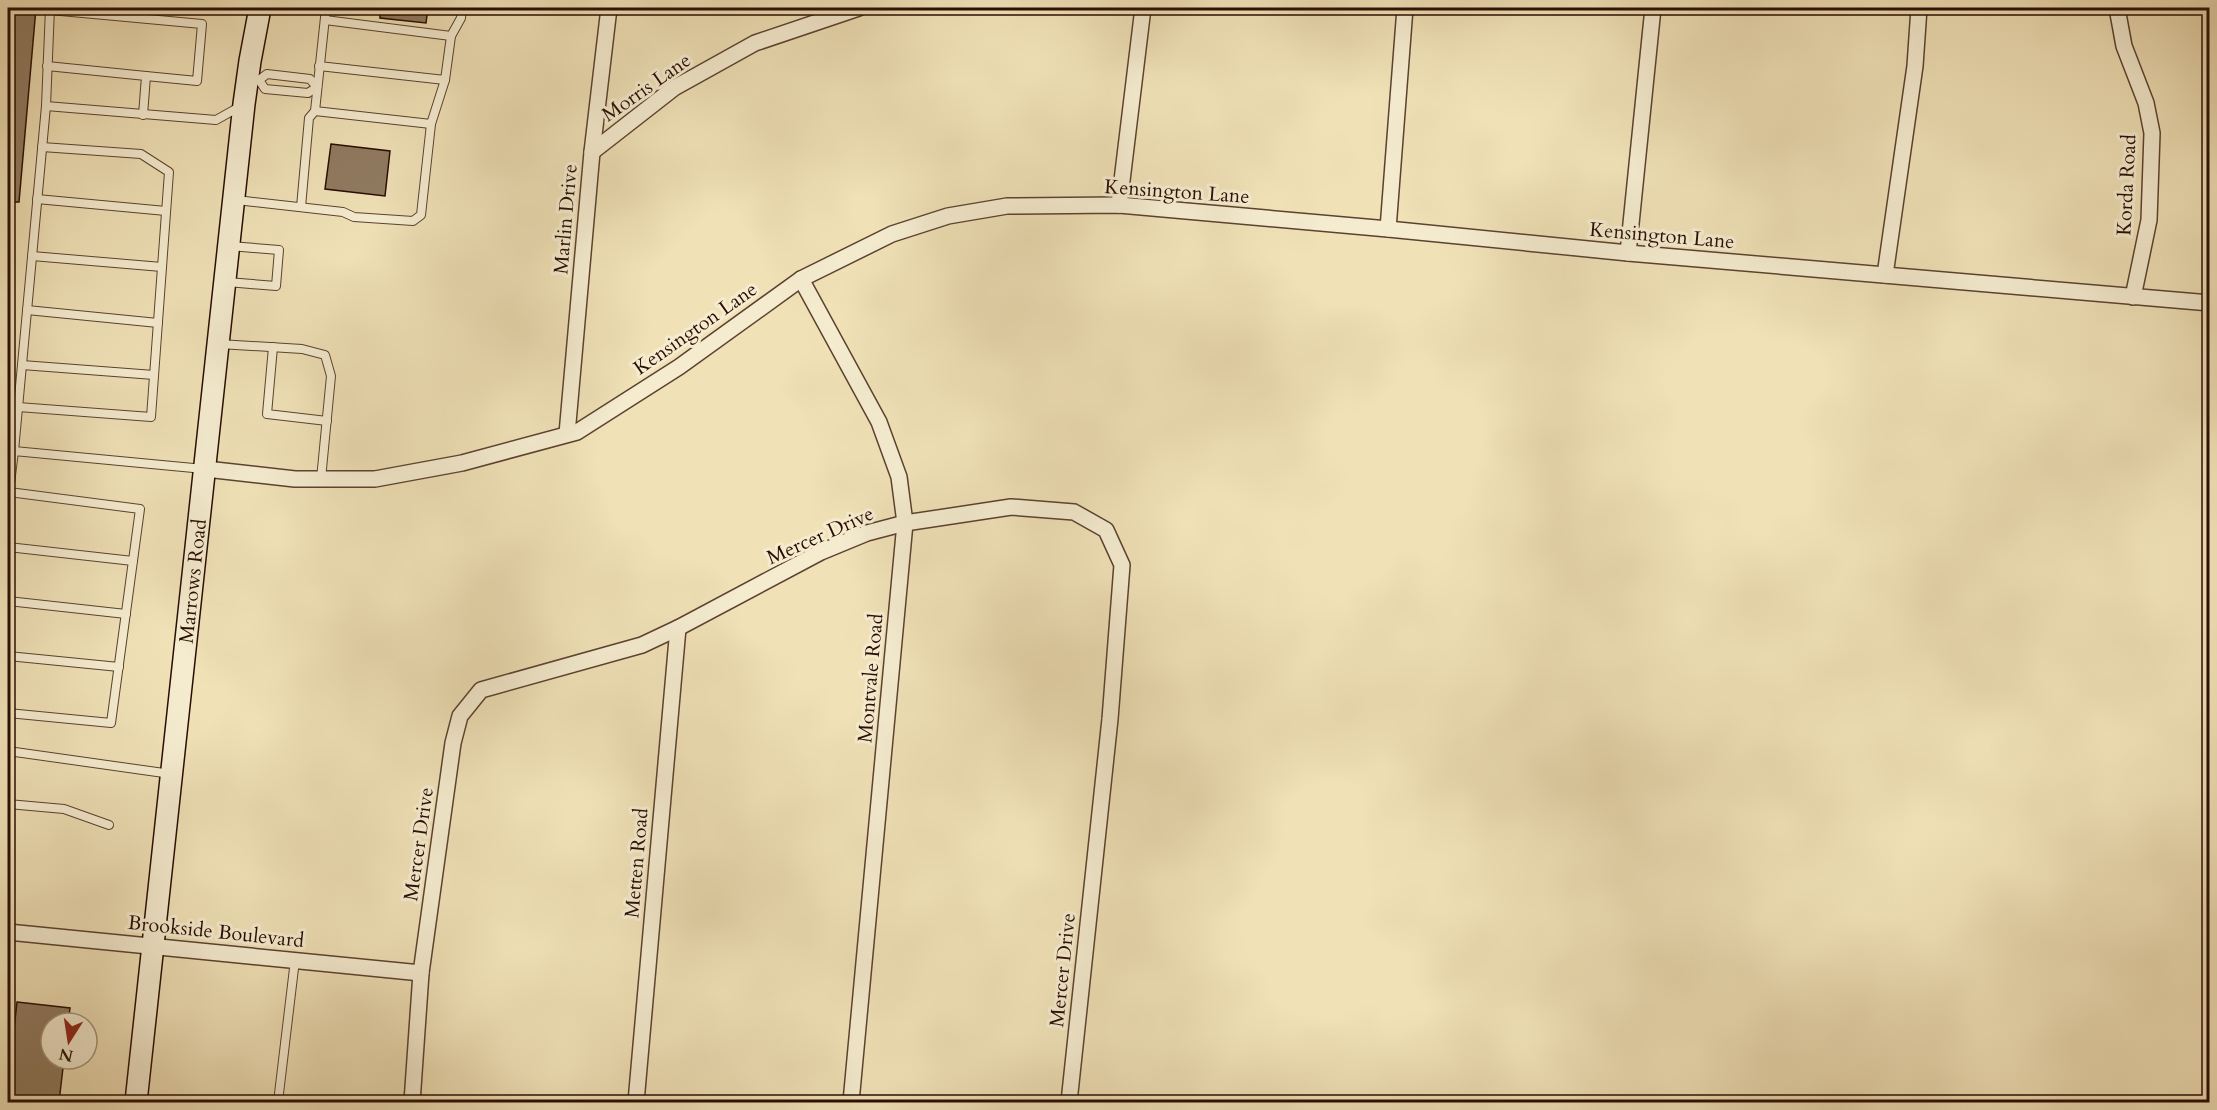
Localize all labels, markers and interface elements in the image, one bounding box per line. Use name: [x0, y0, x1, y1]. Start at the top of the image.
street label: Morris Lane: [596, 47, 696, 128]
street label: Korda Road: [2110, 133, 2143, 236]
street label: Marlin Drive: [547, 163, 584, 275]
street label: Kensington Lane: [1104, 173, 1250, 210]
street label: Kensington Lane: [1588, 216, 1736, 255]
street label: Kensington Lane: [628, 276, 763, 381]
street label: Mercer Drive: [762, 500, 878, 571]
street label: Marrows Road: [173, 517, 213, 645]
street label: Montvale Road: [851, 612, 890, 744]
street label: Mercer Drive: [397, 786, 440, 903]
street label: Metten Road: [618, 807, 655, 919]
street label: Brookside Boulevard: [127, 909, 306, 954]
street label: Mercer Drive: [1043, 912, 1082, 1028]
north arrow: [39, 1011, 99, 1071]
text: N: [57, 1042, 75, 1067]

